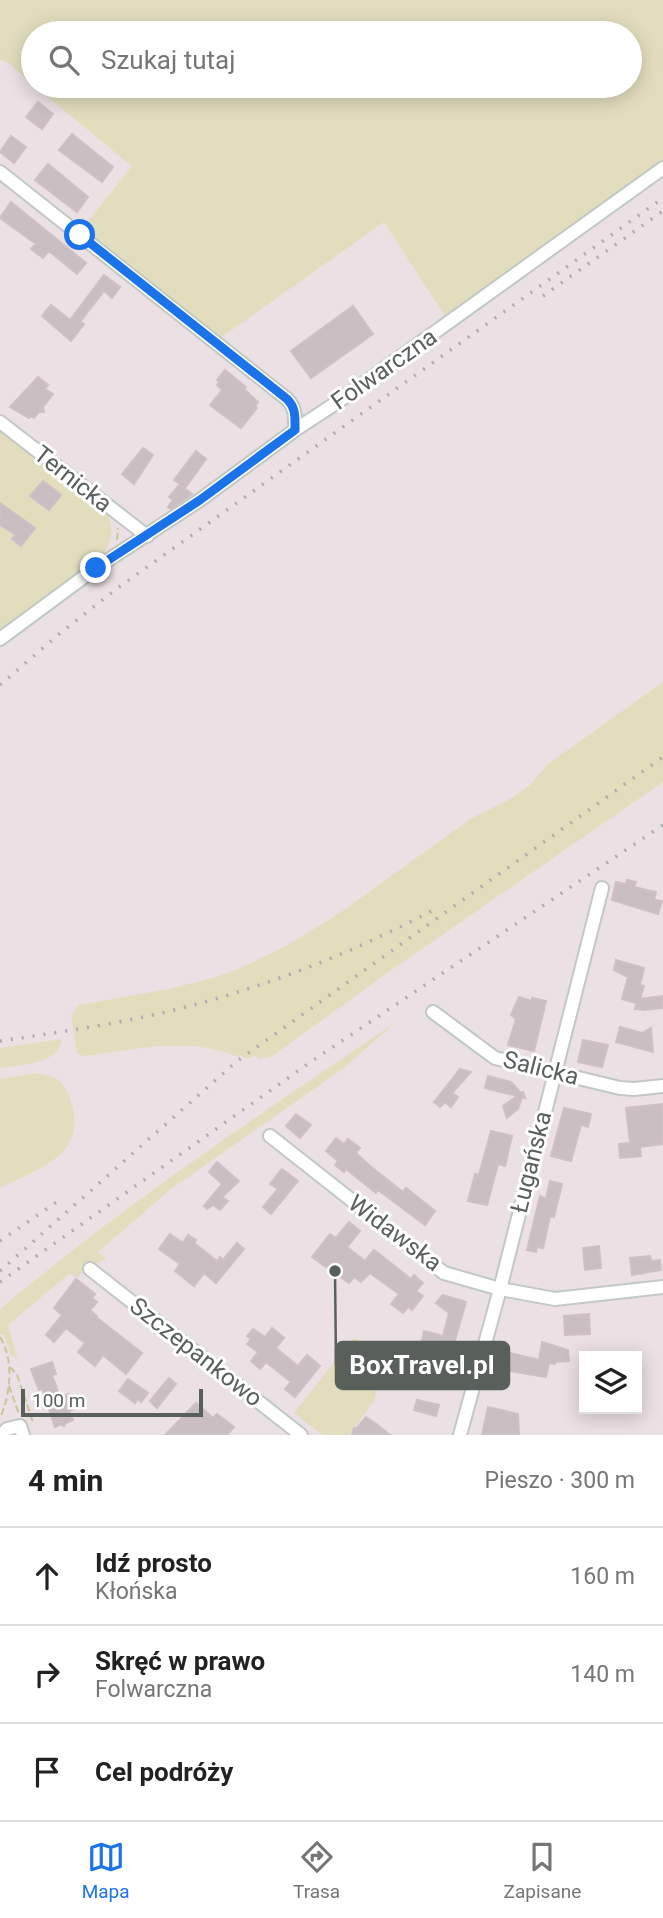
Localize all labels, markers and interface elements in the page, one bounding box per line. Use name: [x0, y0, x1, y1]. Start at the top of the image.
search box: [21, 21, 642, 98]
icon: search: [45, 41, 83, 79]
text: Szukaj tutaj: [101, 45, 235, 75]
route start: [64, 219, 95, 250]
street label: Folwarczna: [326, 322, 442, 416]
street label: Ternicka: [29, 440, 117, 518]
route end: [80, 552, 111, 583]
street label: Salicka: [500, 1045, 582, 1091]
street label: Ługańska: [505, 1108, 557, 1216]
street label: Widawska: [343, 1189, 447, 1277]
street label: Szczepankowo: [124, 1292, 268, 1412]
callout: BoxTravel.pl: [336, 1342, 509, 1389]
text: BoxTravel.pl: [349, 1350, 495, 1380]
map controls: [579, 1351, 642, 1414]
button: layers: [579, 1351, 642, 1414]
scale bar: [21, 1386, 203, 1418]
text: 100 m: [32, 1389, 85, 1412]
text: 4 min: [28, 1463, 103, 1498]
text: Pieszo · 300 m: [484, 1467, 635, 1494]
text: Idź prosto: [95, 1548, 212, 1578]
icon: ahead: [28, 1557, 66, 1595]
text: 160 m: [570, 1563, 635, 1590]
text: Kłońska: [95, 1578, 178, 1605]
text: Skręć w prawo: [95, 1646, 265, 1676]
icon: right: [28, 1655, 66, 1693]
text: 140 m: [570, 1661, 635, 1688]
text: Folwarczna: [95, 1676, 212, 1703]
icon: arrive: [28, 1753, 66, 1791]
text: Cel podróży: [95, 1757, 233, 1787]
tab: Mapa: [82, 1838, 130, 1903]
tab: Trasa: [293, 1838, 340, 1903]
tab: Zapisane: [504, 1838, 581, 1903]

